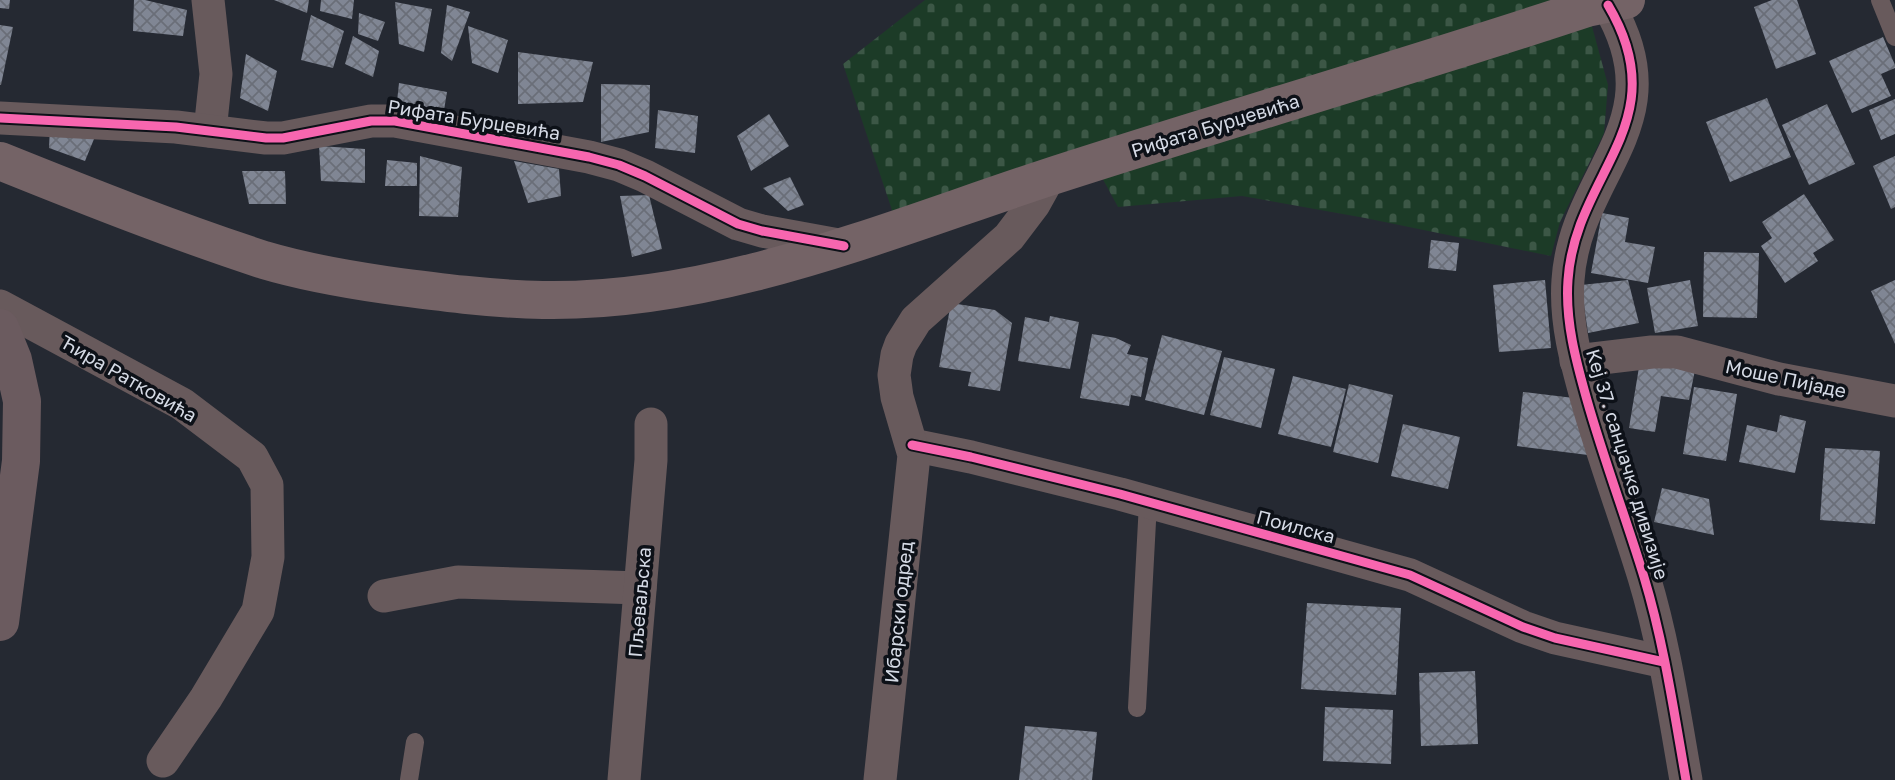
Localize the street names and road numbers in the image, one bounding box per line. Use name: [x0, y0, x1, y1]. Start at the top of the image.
street label: Рифата Бурџевића: [1128, 88, 1302, 162]
street label: Рифата Бурџевића: [386, 94, 562, 144]
street label: Ћира Ратковића: [57, 330, 201, 426]
street label: Кеј 37. санџачке дивизије: [1582, 346, 1674, 582]
street label: Моше Пијаде: [1723, 354, 1849, 402]
street label: Поилска: [1254, 505, 1338, 547]
street label: Ибарски одред: [879, 539, 917, 684]
street label: Пљеваљска: [623, 546, 655, 658]

